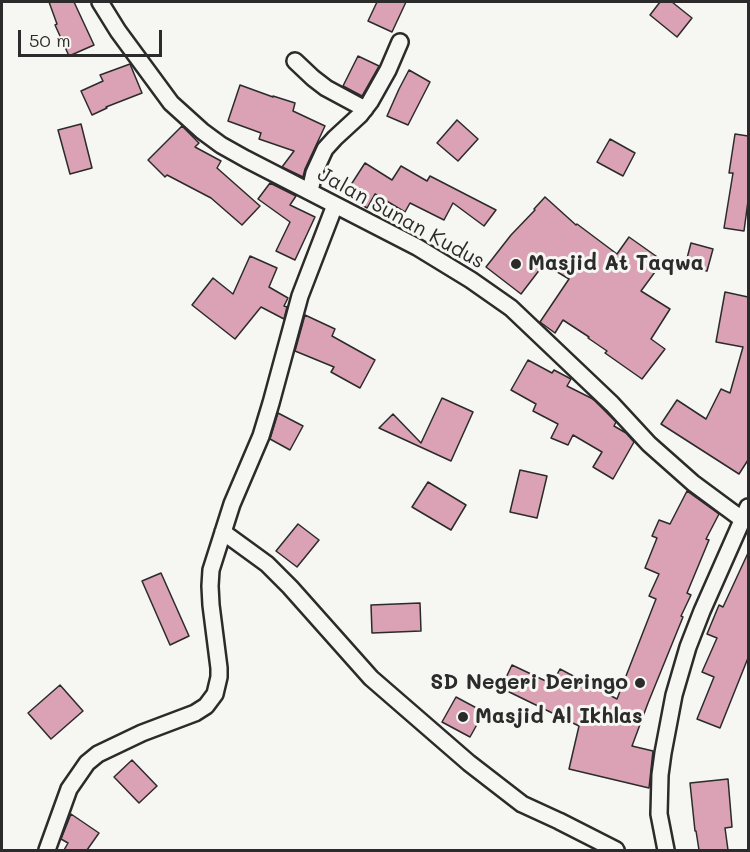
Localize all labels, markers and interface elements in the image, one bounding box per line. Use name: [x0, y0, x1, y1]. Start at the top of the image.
scale bar: [21, 18, 165, 56]
text: 50 m: [29, 28, 71, 52]
street label: Jalan Sunan Kudus: [313, 162, 489, 274]
place label: Masjid At Taqwa: [528, 251, 704, 277]
marker: Masjid At Taqwa: [509, 257, 523, 271]
place label: SD Negeri Deringo: [430, 670, 628, 696]
marker: SD Negeri Deringo: [633, 676, 647, 690]
place label: Masjid Al Ikhlas: [475, 704, 643, 730]
marker: Masjid Al Ikhlas: [456, 710, 470, 724]

